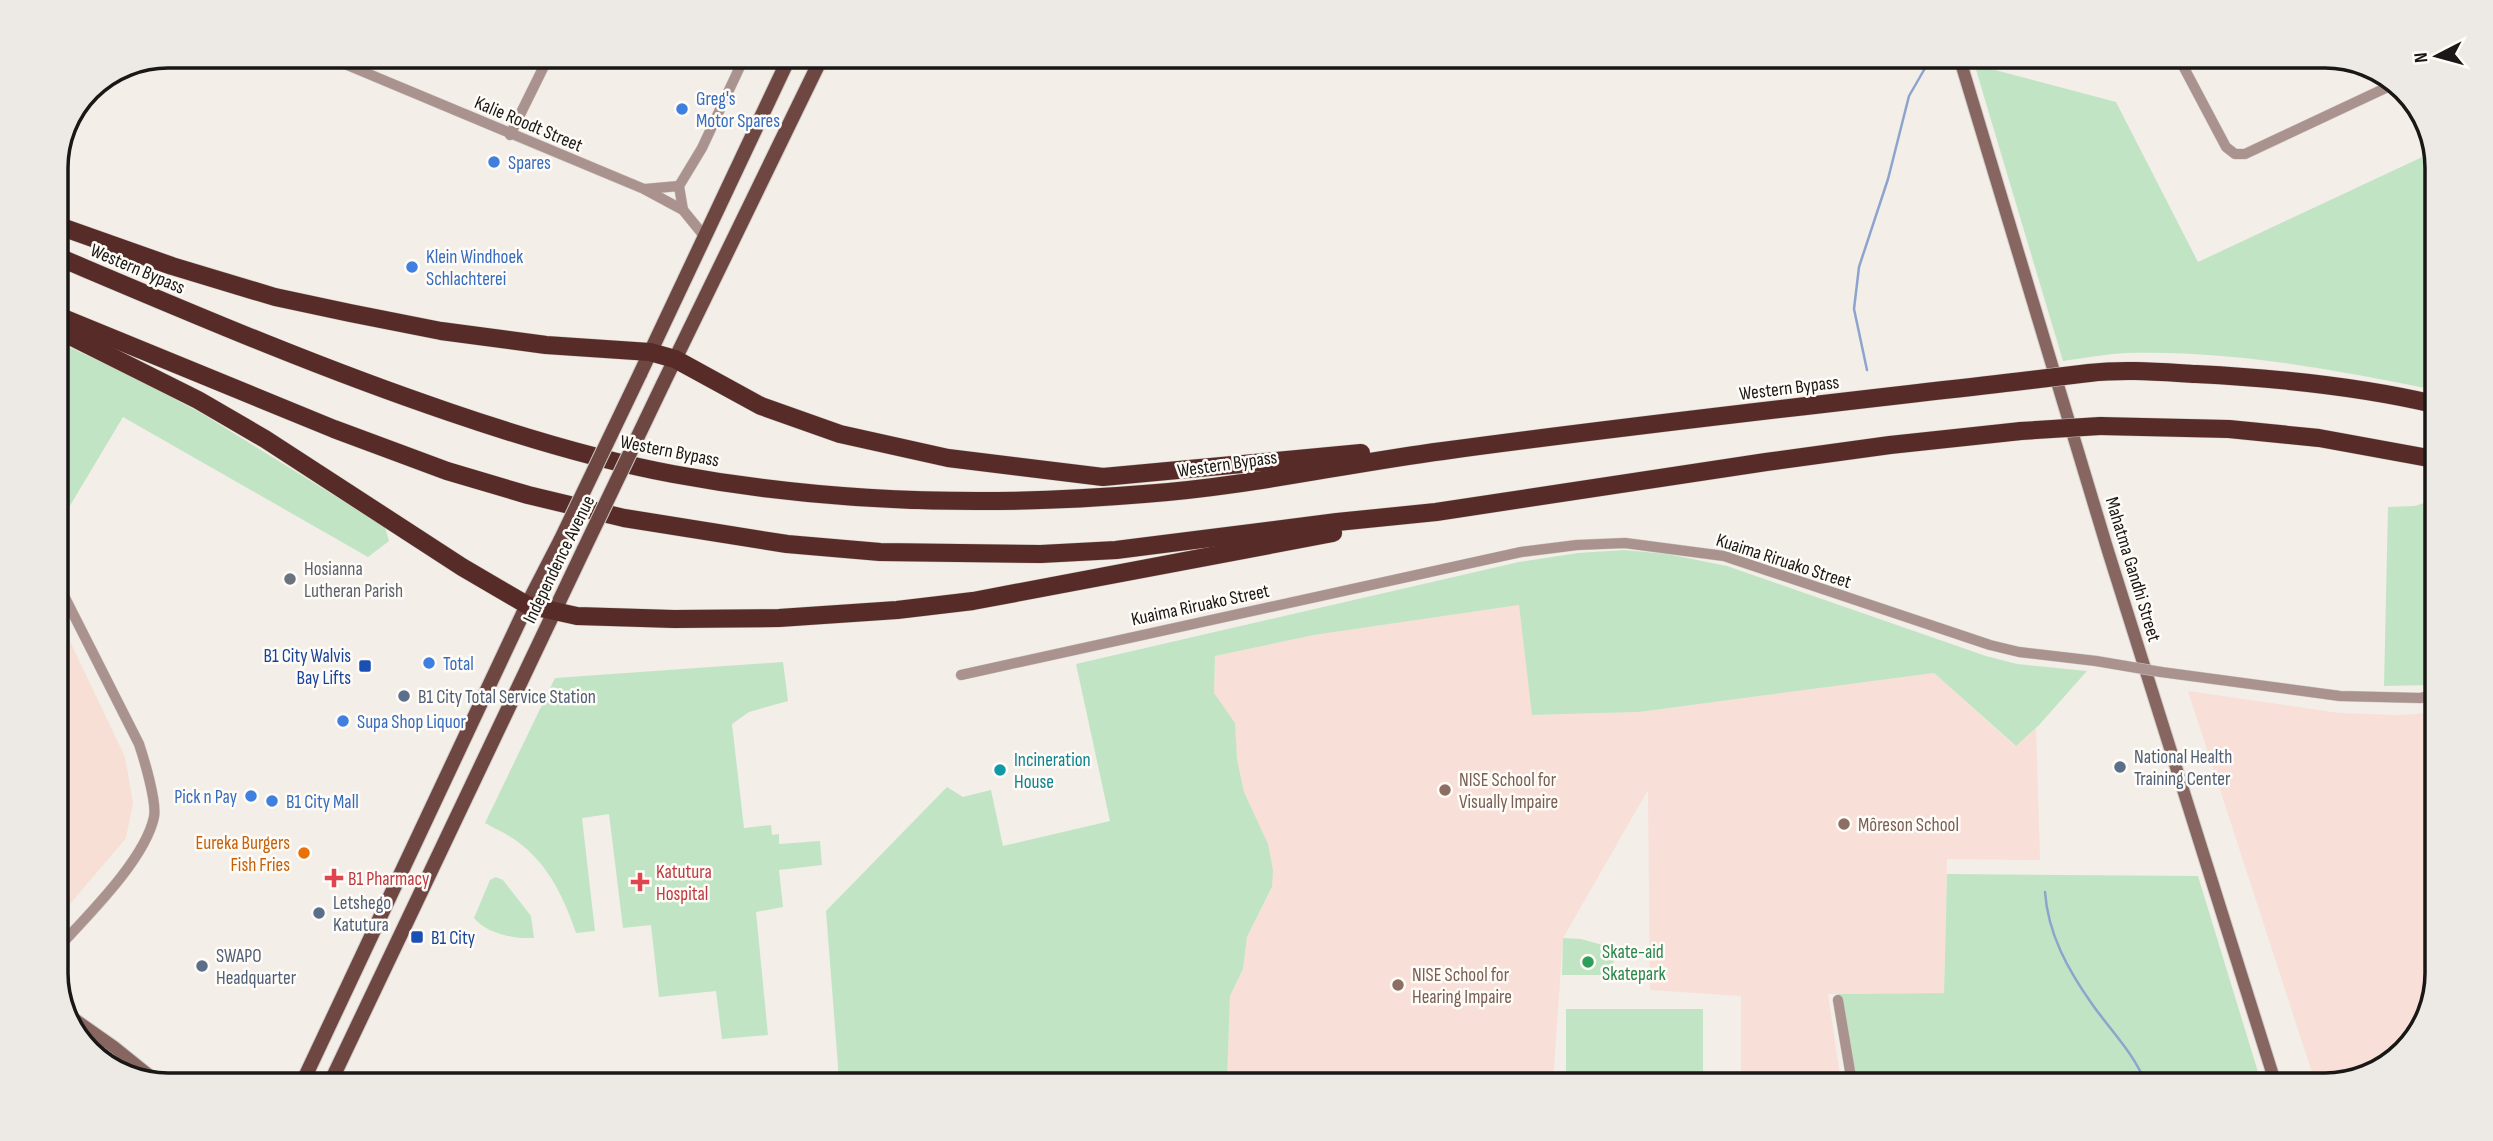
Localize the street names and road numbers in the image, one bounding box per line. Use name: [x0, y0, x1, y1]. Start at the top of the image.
street label: Kalie Roodt Street: [471, 91, 586, 158]
street label: Western Bypass: [87, 239, 188, 300]
street label: Western Bypass: [1738, 371, 1841, 406]
street label: Western Bypass: [618, 431, 721, 472]
street label: Western Bypass: [1176, 446, 1279, 483]
street label: Independence Avenue: [518, 492, 600, 627]
street label: Mahatma Gandhi Street: [2100, 494, 2166, 645]
street label: Kuaima Riruako Street: [1713, 529, 1854, 594]
street label: Kuaima Riruako Street: [1129, 580, 1272, 631]

